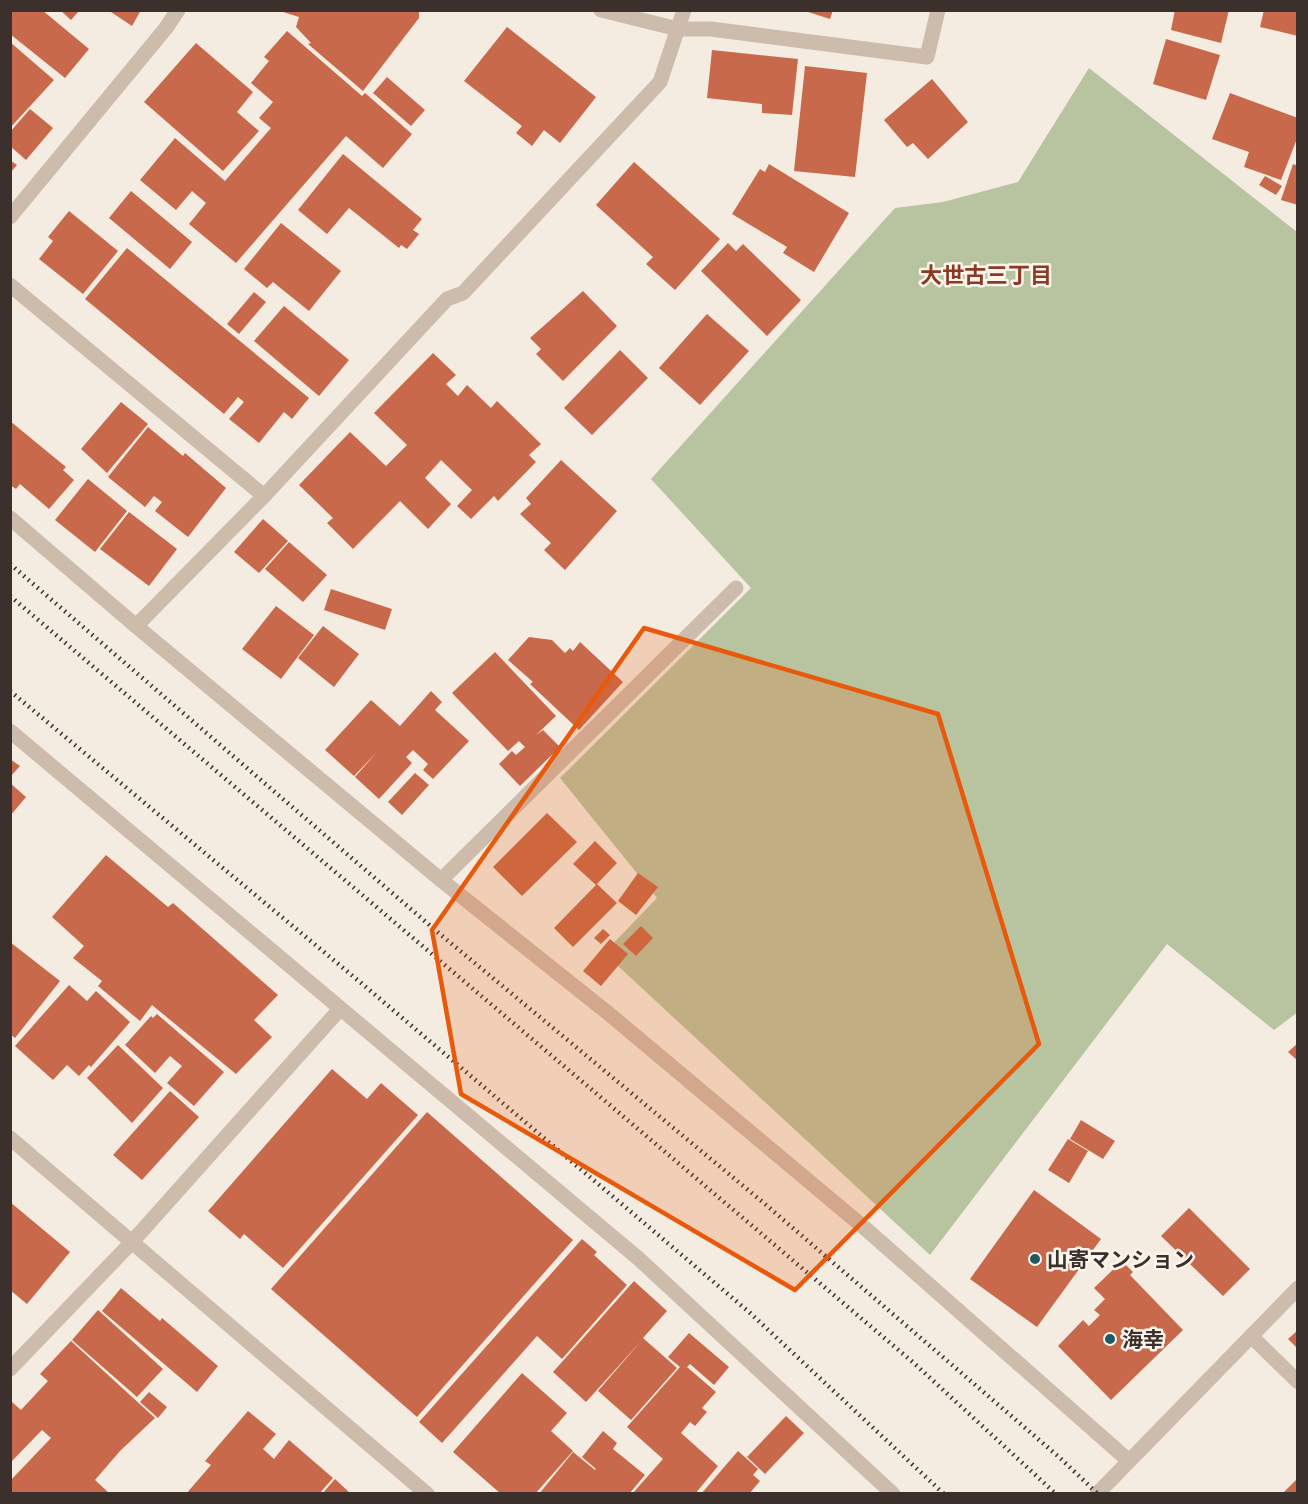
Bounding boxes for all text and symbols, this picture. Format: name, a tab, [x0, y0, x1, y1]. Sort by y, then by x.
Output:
district label: 大世古三丁目	[920, 263, 1052, 288]
place label: 山寄マンション	[1047, 1248, 1194, 1271]
marker: 山寄マンション	[1028, 1252, 1042, 1266]
place label: 海幸	[1122, 1328, 1164, 1351]
marker: 海幸	[1103, 1332, 1117, 1346]

